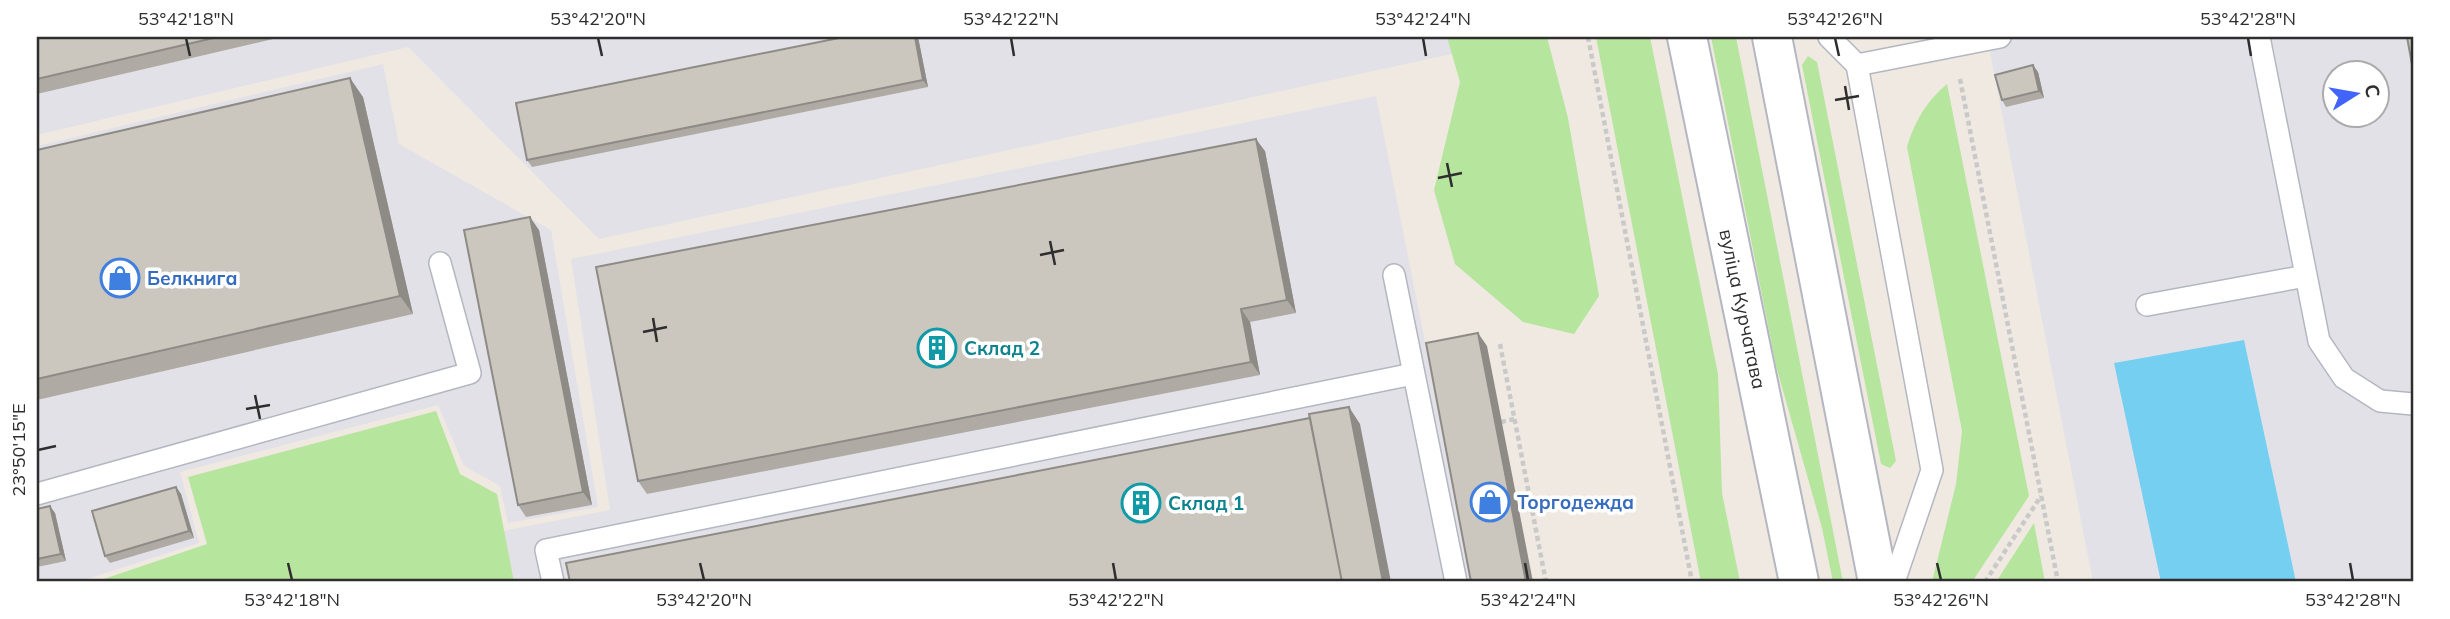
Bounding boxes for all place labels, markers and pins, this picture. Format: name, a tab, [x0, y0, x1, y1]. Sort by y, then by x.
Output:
shop icon: Белкнига	[99, 257, 141, 299]
place label: Белкнига	[147, 266, 238, 290]
building icon: Склад 2	[916, 327, 958, 369]
place label: Склад 2	[964, 336, 1040, 360]
shop icon: Торгодежда	[1469, 481, 1511, 523]
building icon: Склад 1	[1120, 482, 1162, 524]
place label: Торгодежда	[1517, 490, 1634, 514]
place label: Склад 1	[1168, 491, 1244, 515]

